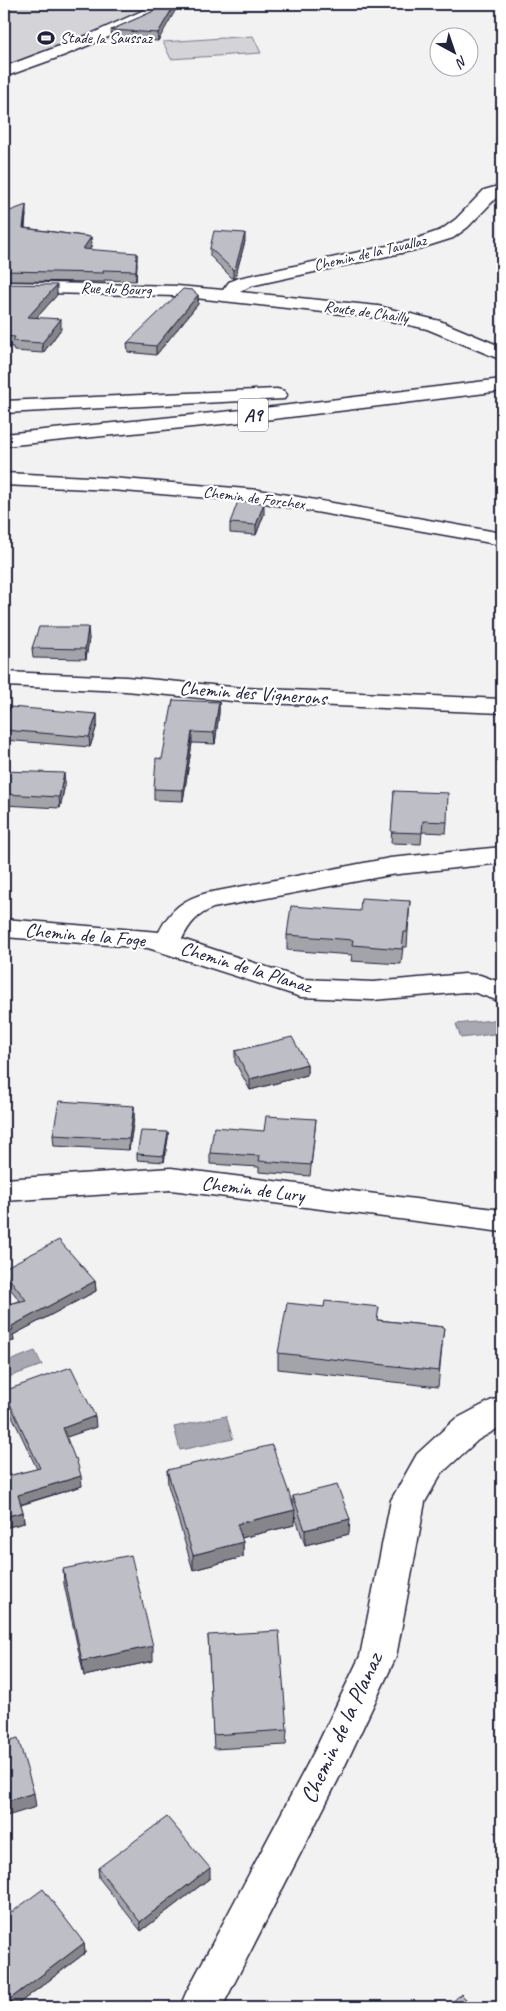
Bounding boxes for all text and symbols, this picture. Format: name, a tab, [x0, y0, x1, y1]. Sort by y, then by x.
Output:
sports icon: Stade la Saussaz	[36, 28, 56, 48]
place label: Stade la Saussaz	[60, 28, 153, 48]
north arrow	[428, 28, 478, 78]
text: N	[451, 52, 471, 72]
street label: Chemin de la Tavallaz	[312, 230, 429, 276]
street label: Rue du Bourg	[80, 278, 153, 300]
street label: Route de Chailly	[323, 296, 411, 328]
road number: A9	[238, 398, 268, 432]
street label: Chemin de Forchex	[202, 482, 307, 514]
street label: Chemin des Vignerons	[179, 675, 330, 711]
street label: Chemin de la Foge	[24, 917, 148, 953]
street label: Chemin de la Planaz	[178, 935, 316, 999]
street label: Chemin de Lury	[200, 1170, 308, 1208]
street label: Chemin de la Planaz	[293, 1646, 390, 1808]

